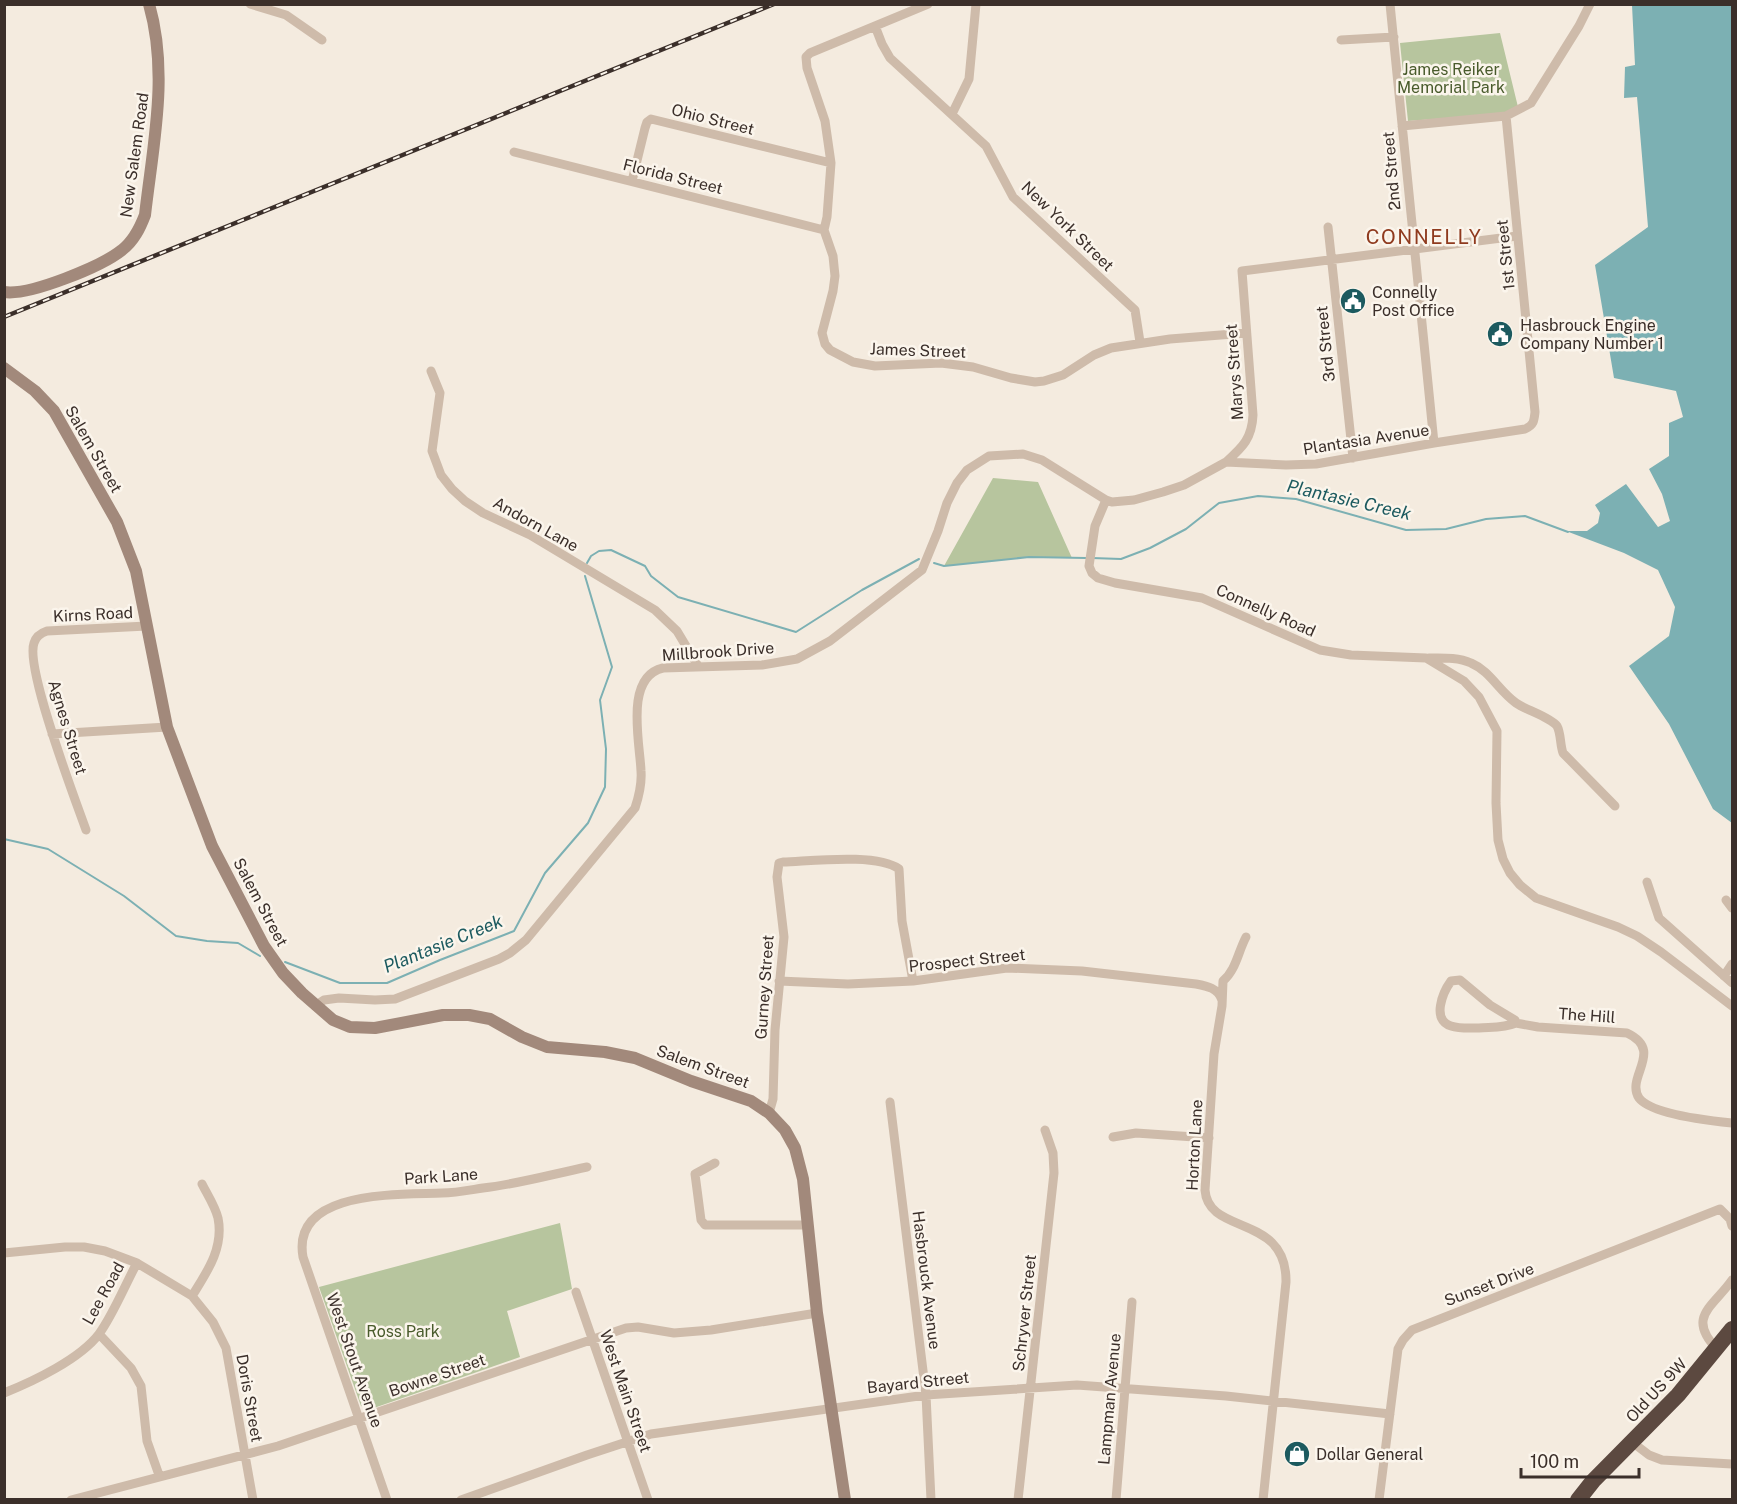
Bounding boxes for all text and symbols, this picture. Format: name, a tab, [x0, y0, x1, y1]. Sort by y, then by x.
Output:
park label: James Reiker Memorial Park	[1397, 60, 1505, 97]
street label: New Salem Road	[116, 91, 153, 219]
street label: Ohio Street	[670, 100, 756, 139]
street label: 2nd Street	[1379, 131, 1404, 211]
street label: Florida Street	[621, 155, 725, 198]
street label: New York Street	[1018, 178, 1118, 275]
street label: 1st Street	[1492, 219, 1519, 291]
district label: CONNELLY	[1366, 225, 1482, 249]
place label: Connelly Post Office	[1372, 283, 1455, 320]
public building icon: Connelly Post Office	[1338, 286, 1368, 316]
street label: 3rd Street	[1312, 305, 1339, 383]
place label: Hasbrouck Engine Company Number 1	[1520, 316, 1664, 353]
public building icon: Hasbrouck Engine Company Number 1	[1485, 319, 1515, 349]
street label: Marys Street	[1222, 323, 1247, 421]
street label: James Street	[869, 339, 967, 362]
street label: Salem Street	[61, 402, 126, 496]
street label: Plantasia Avenue	[1302, 420, 1430, 459]
water label: Plantasie Creek	[1285, 475, 1414, 524]
street label: Andorn Lane	[490, 493, 582, 556]
street label: Connelly Road	[1213, 580, 1319, 641]
street label: Kirns Road	[52, 603, 134, 626]
street label: Millbrook Drive	[661, 638, 775, 665]
street label: Agnes Street	[44, 678, 91, 777]
street label: Salem Street	[229, 855, 292, 950]
water label: Plantasie Creek	[380, 910, 506, 977]
street label: Gurney Street	[751, 934, 778, 1040]
street label: Prospect Street	[908, 945, 1026, 976]
street label: The Hill	[1558, 1004, 1616, 1027]
street label: Salem Street	[654, 1041, 752, 1092]
street label: Horton Lane	[1183, 1099, 1206, 1191]
street label: Park Lane	[403, 1164, 479, 1189]
street label: Hasbrouck Avenue	[909, 1210, 944, 1350]
street label: Schryver Street	[1009, 1254, 1040, 1373]
street label: Lee Road	[78, 1259, 128, 1328]
street label: Sunset Drive	[1442, 1259, 1537, 1310]
street label: West Stout Avenue	[323, 1290, 387, 1430]
park label: Ross Park	[366, 1322, 440, 1341]
street label: West Main Street	[596, 1327, 655, 1455]
street label: Lampman Avenue	[1094, 1332, 1125, 1466]
street label: Bowne Street	[386, 1350, 488, 1401]
street label: Doris Street	[232, 1353, 267, 1444]
street label: Old US 9W	[1622, 1354, 1691, 1426]
street label: Bayard Street	[866, 1368, 970, 1397]
shop icon: Dollar General	[1282, 1439, 1312, 1469]
scale bar	[1521, 1441, 1640, 1479]
place label: Dollar General	[1316, 1445, 1423, 1464]
text: 100 m	[1530, 1451, 1579, 1472]

